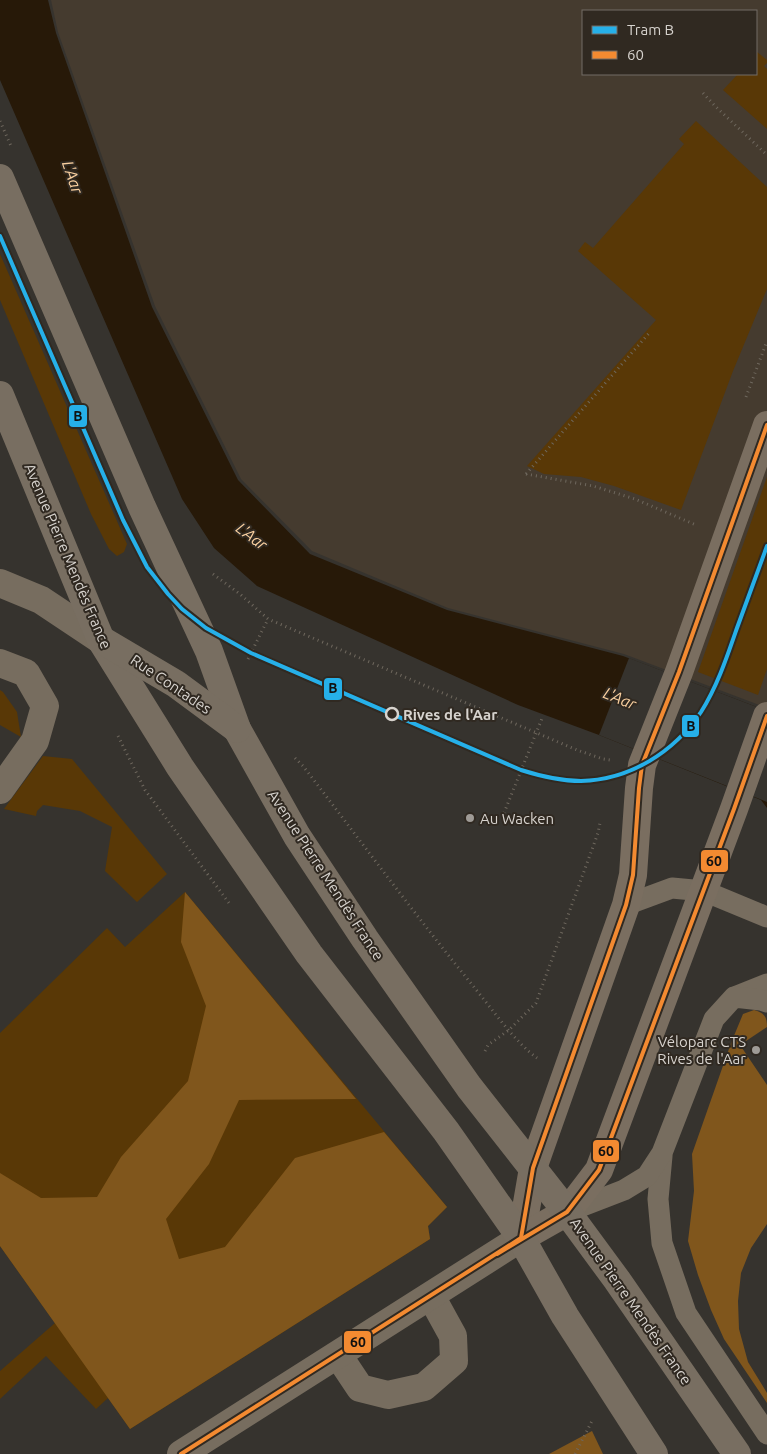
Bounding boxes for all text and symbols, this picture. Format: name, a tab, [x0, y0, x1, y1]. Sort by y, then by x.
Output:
legend	[582, 10, 757, 75]
text: Tram B	[627, 21, 674, 38]
text: 60	[627, 46, 644, 63]
water label: L'Aar	[59, 158, 87, 197]
line badge: B	[68, 404, 88, 428]
text: B	[73, 408, 83, 424]
street label: Avenue Pierre Mendès France	[21, 461, 115, 651]
water label: L'Aar	[233, 519, 272, 554]
street label: Rue Contades	[128, 651, 214, 717]
line badge: B	[323, 677, 343, 701]
text: B	[328, 680, 338, 696]
water label: L'Aar	[601, 683, 640, 713]
place label: Rives de l'Aar	[403, 706, 498, 723]
marker: Rives de l'Aar	[385, 707, 399, 721]
line badge: B	[681, 714, 700, 738]
text: B	[686, 718, 696, 734]
street label: Avenue Pierre Mendès France	[265, 787, 387, 963]
place label: Au Wacken	[480, 810, 554, 827]
marker: Au Wacken	[464, 812, 476, 824]
line badge: 60	[700, 849, 729, 873]
text: 60	[706, 853, 722, 869]
place label: Véloparc CTS Rives de l'Aar	[657, 1033, 746, 1067]
marker: Véloparc CTS Rives de l'Aar	[750, 1044, 762, 1056]
line badge: 60	[592, 1139, 620, 1163]
text: 60	[598, 1143, 614, 1159]
street label: Avenue Pierre Mendès France	[567, 1214, 695, 1388]
line badge: 60	[343, 1330, 372, 1354]
text: 60	[350, 1334, 366, 1350]

